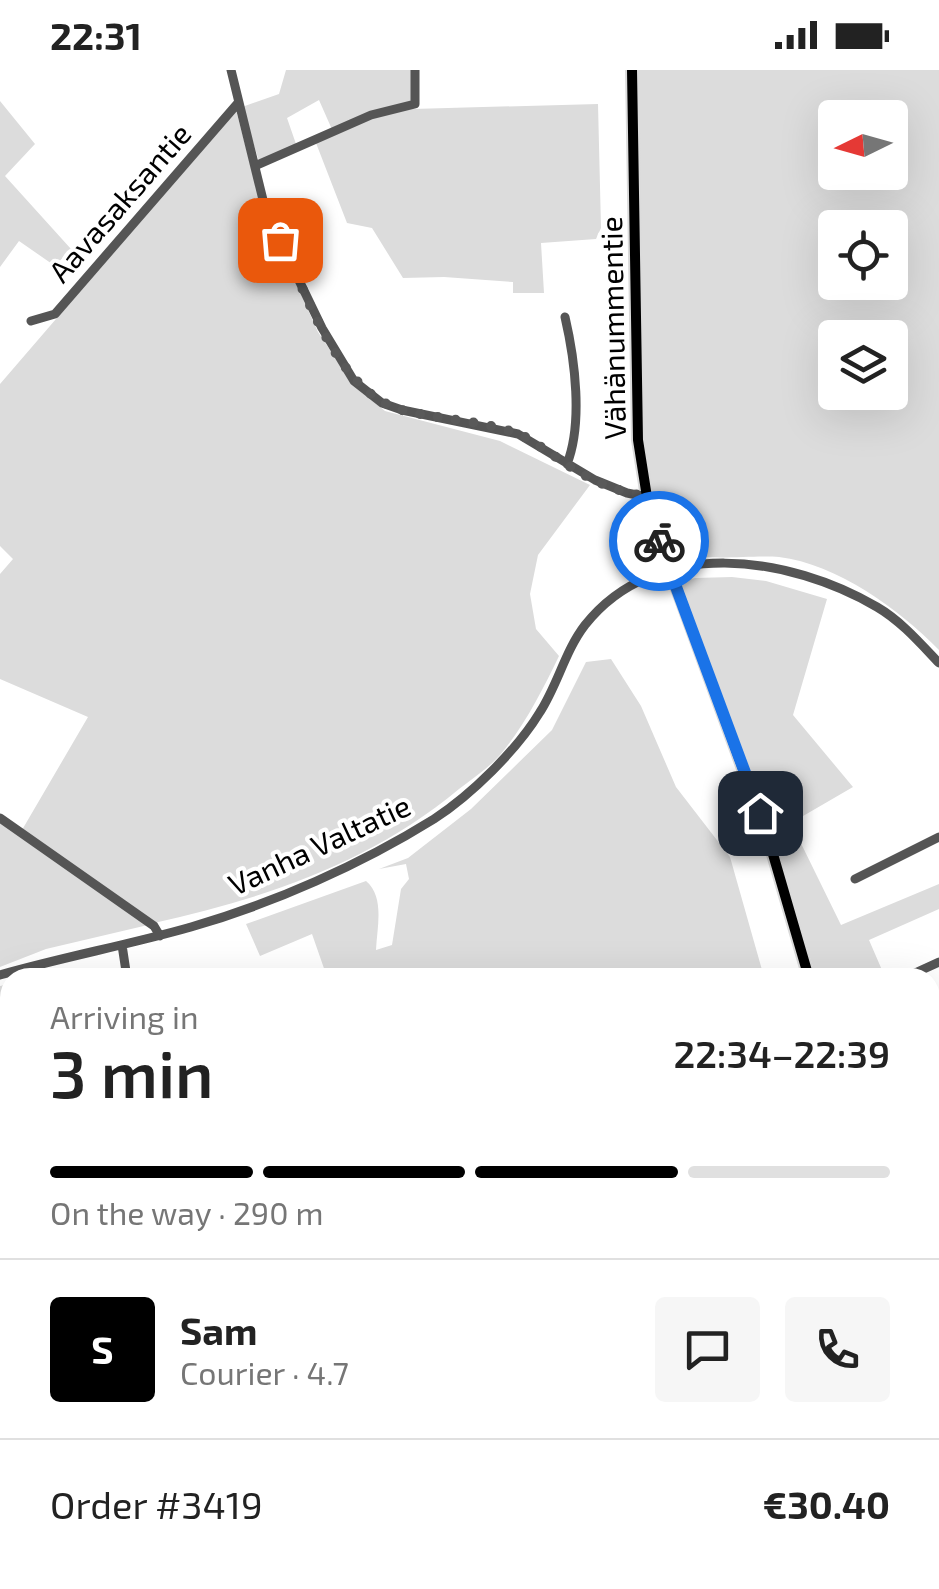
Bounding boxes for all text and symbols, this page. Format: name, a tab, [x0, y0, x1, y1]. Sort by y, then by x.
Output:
text: 22:31	[50, 12, 142, 58]
north arrow	[818, 100, 908, 190]
map controls	[818, 100, 908, 410]
street label: Aavasaksantie	[40, 115, 198, 289]
pin	[238, 198, 323, 283]
button: locate	[818, 210, 908, 300]
icon: bag	[253, 213, 308, 268]
street label: Vähänummentie	[592, 216, 632, 440]
button: layers	[818, 320, 908, 410]
courier	[609, 491, 709, 591]
icon: bike	[632, 514, 687, 569]
pin	[718, 771, 803, 856]
street label: Vanha Valtatie	[222, 786, 416, 902]
icon: home	[733, 786, 788, 841]
text: Arriving in	[50, 997, 199, 1035]
text: 22:34–22:39	[674, 1030, 890, 1076]
text: 3 min	[50, 1033, 214, 1111]
text: On the way · 290 m	[50, 1193, 324, 1231]
button: chat	[655, 1297, 760, 1402]
button: phone	[785, 1297, 890, 1402]
text: Sam	[180, 1307, 257, 1353]
text: S	[91, 1326, 114, 1372]
text: Courier · 4.7	[180, 1353, 349, 1391]
text: Order #3419	[50, 1481, 263, 1527]
text: €30.40	[763, 1481, 890, 1527]

